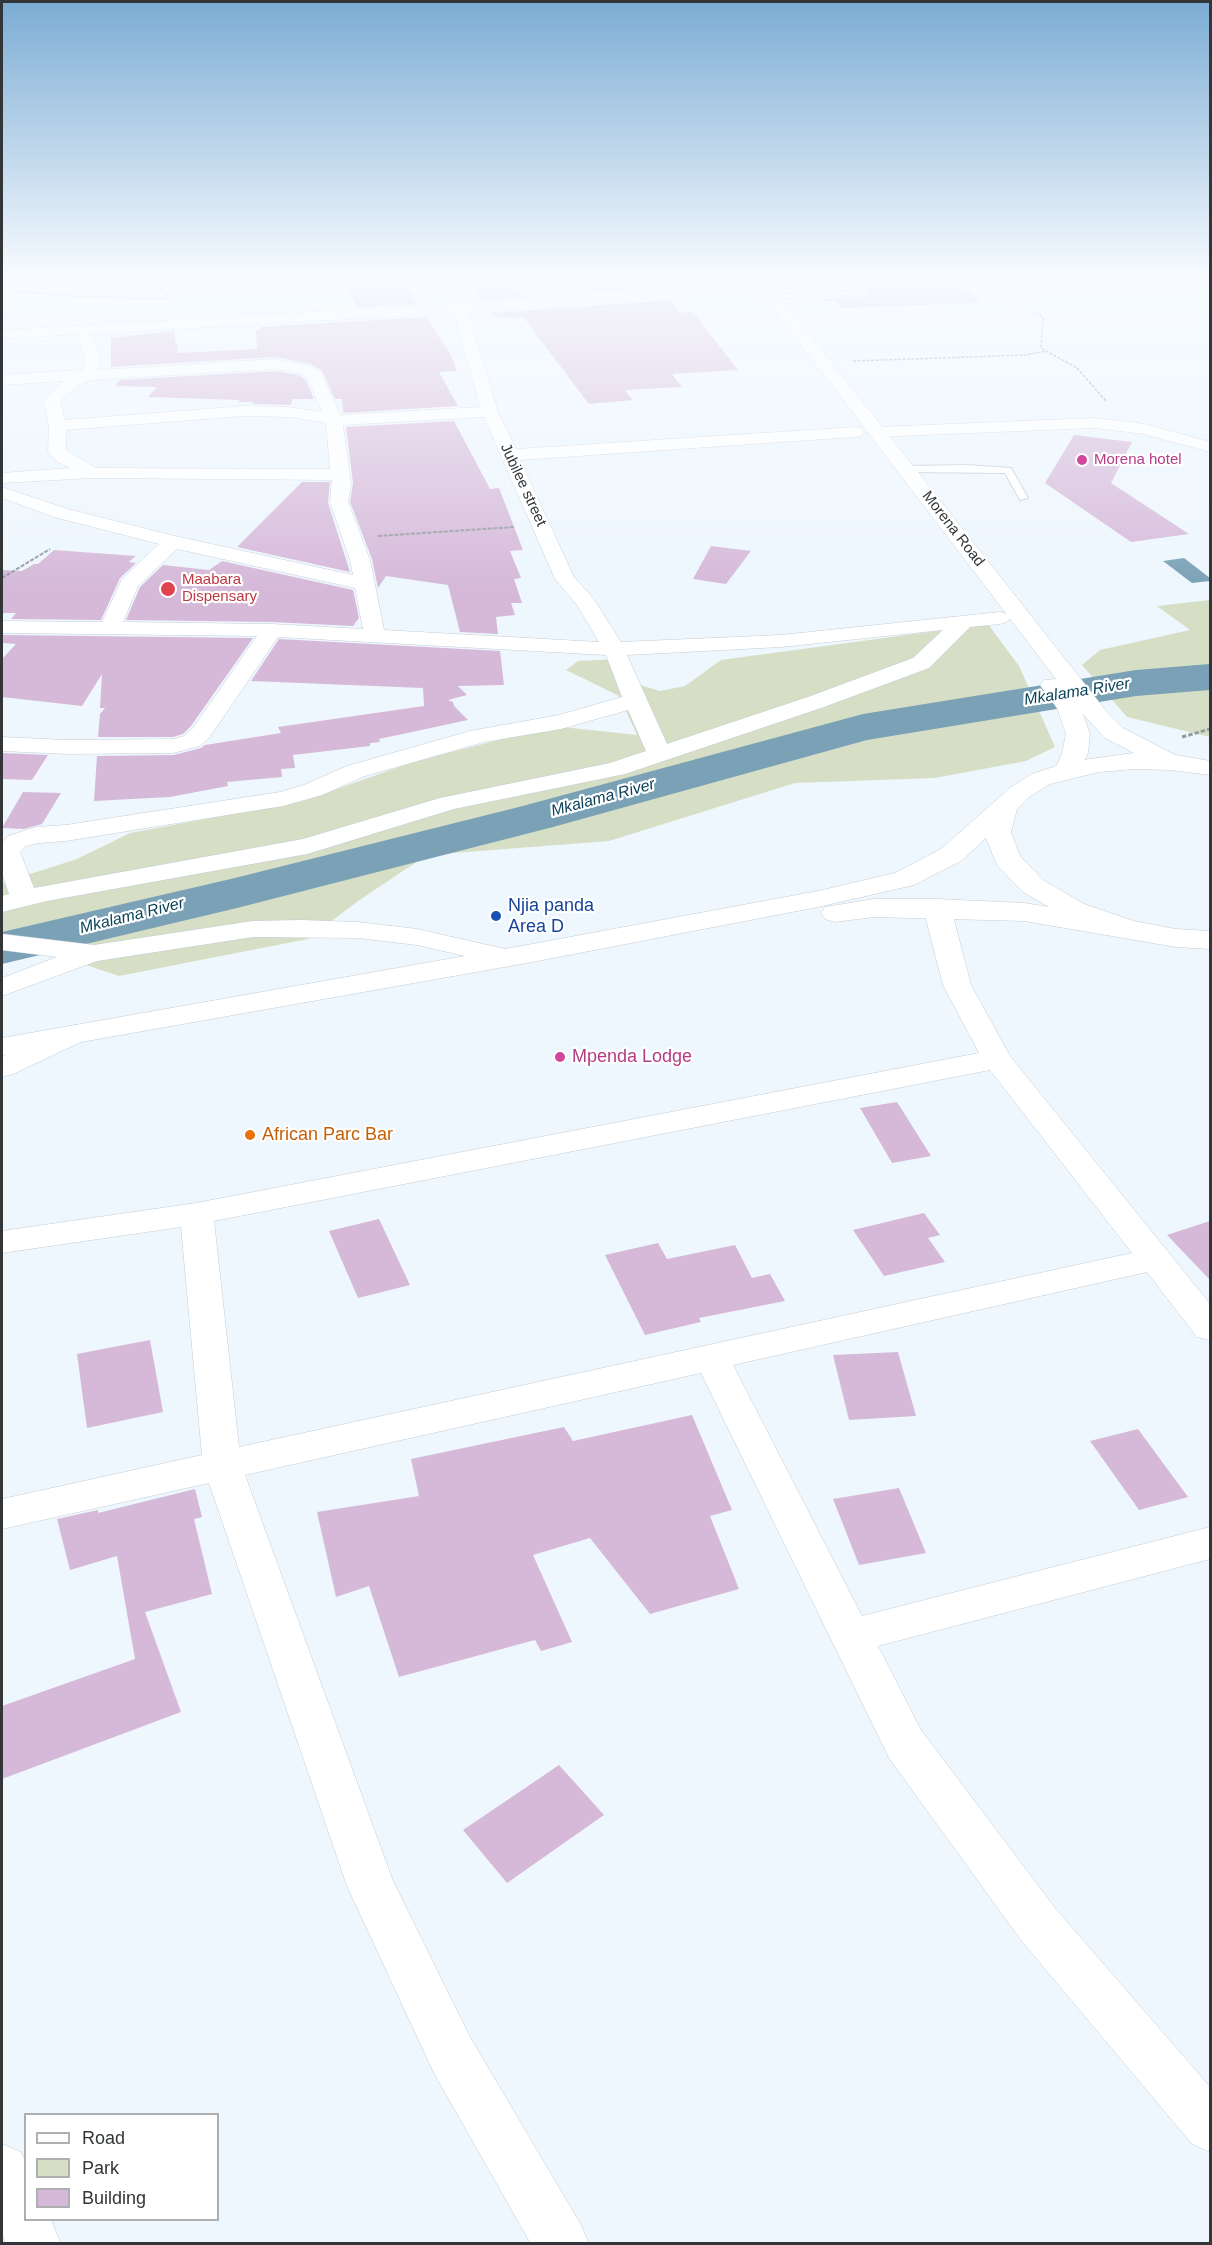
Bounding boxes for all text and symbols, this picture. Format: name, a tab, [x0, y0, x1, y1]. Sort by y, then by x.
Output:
street label: Jubilee street	[496, 441, 550, 529]
place label: Morena hotel	[1094, 451, 1182, 469]
marker: Morena hotel	[1075, 453, 1089, 467]
street label: Morena Road	[918, 488, 988, 570]
place label: Maabara Dispensary	[182, 571, 257, 606]
marker: Maabara Dispensary	[159, 580, 177, 598]
water label: Mkalama River	[1023, 674, 1131, 710]
water label: Mkalama River	[549, 775, 657, 821]
water label: Mkalama River	[78, 894, 186, 938]
place label: Njia panda Area D	[508, 895, 594, 938]
marker: Njia panda Area D	[489, 909, 503, 923]
place label: Mpenda Lodge	[572, 1046, 692, 1068]
marker: Mpenda Lodge	[553, 1050, 567, 1064]
place label: African Parc Bar	[262, 1124, 393, 1146]
marker: African Parc Bar	[243, 1128, 257, 1142]
legend	[24, 2113, 219, 2221]
text: Road	[82, 2128, 125, 2148]
text: Park	[82, 2158, 119, 2178]
text: Building	[82, 2188, 146, 2208]

